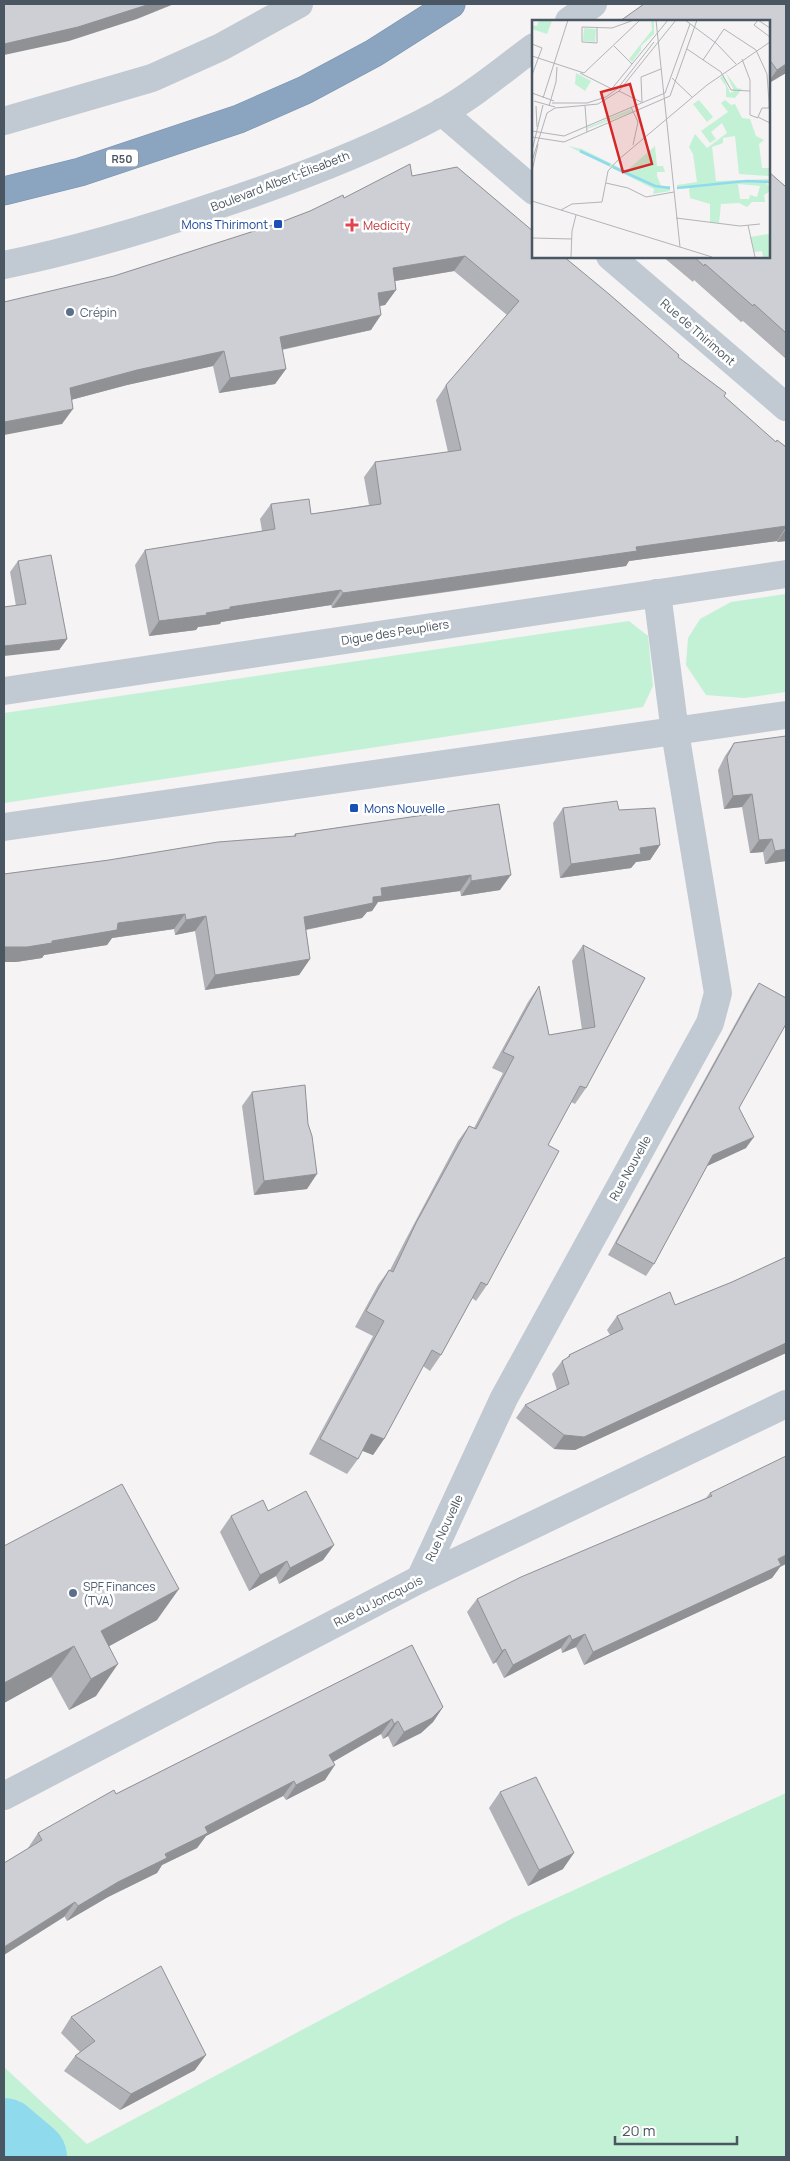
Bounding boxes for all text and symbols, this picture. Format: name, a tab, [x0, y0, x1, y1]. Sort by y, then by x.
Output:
inset map	[532, 20, 770, 258]
street label: Boulevard Albert-Élisabeth	[208, 147, 352, 215]
road number: R50	[106, 150, 138, 167]
place label: Mons Thirimont	[182, 216, 268, 233]
place label: Medicity	[363, 217, 411, 234]
marker: Mons Thirimont	[272, 218, 284, 230]
marker: Medicity	[345, 218, 359, 232]
street label: Rue de Thirimont	[657, 295, 739, 369]
place label: Crépin	[80, 304, 117, 321]
marker: Crépin	[64, 306, 76, 318]
street label: Digue des Peupliers	[340, 615, 450, 649]
place label: Mons Nouvelle	[364, 800, 445, 817]
marker: Mons Nouvelle	[348, 802, 360, 814]
street label: Rue Nouvelle	[605, 1132, 655, 1204]
street label: Rue Nouvelle	[421, 1492, 467, 1564]
street label: Rue du Joncquois	[331, 1571, 425, 1631]
place label: SPF Finances (TVA)	[83, 1578, 156, 1609]
marker: SPF Finances (TVA)	[67, 1587, 79, 1599]
scale bar	[615, 2114, 738, 2146]
text: 20 m	[622, 2120, 655, 2141]

